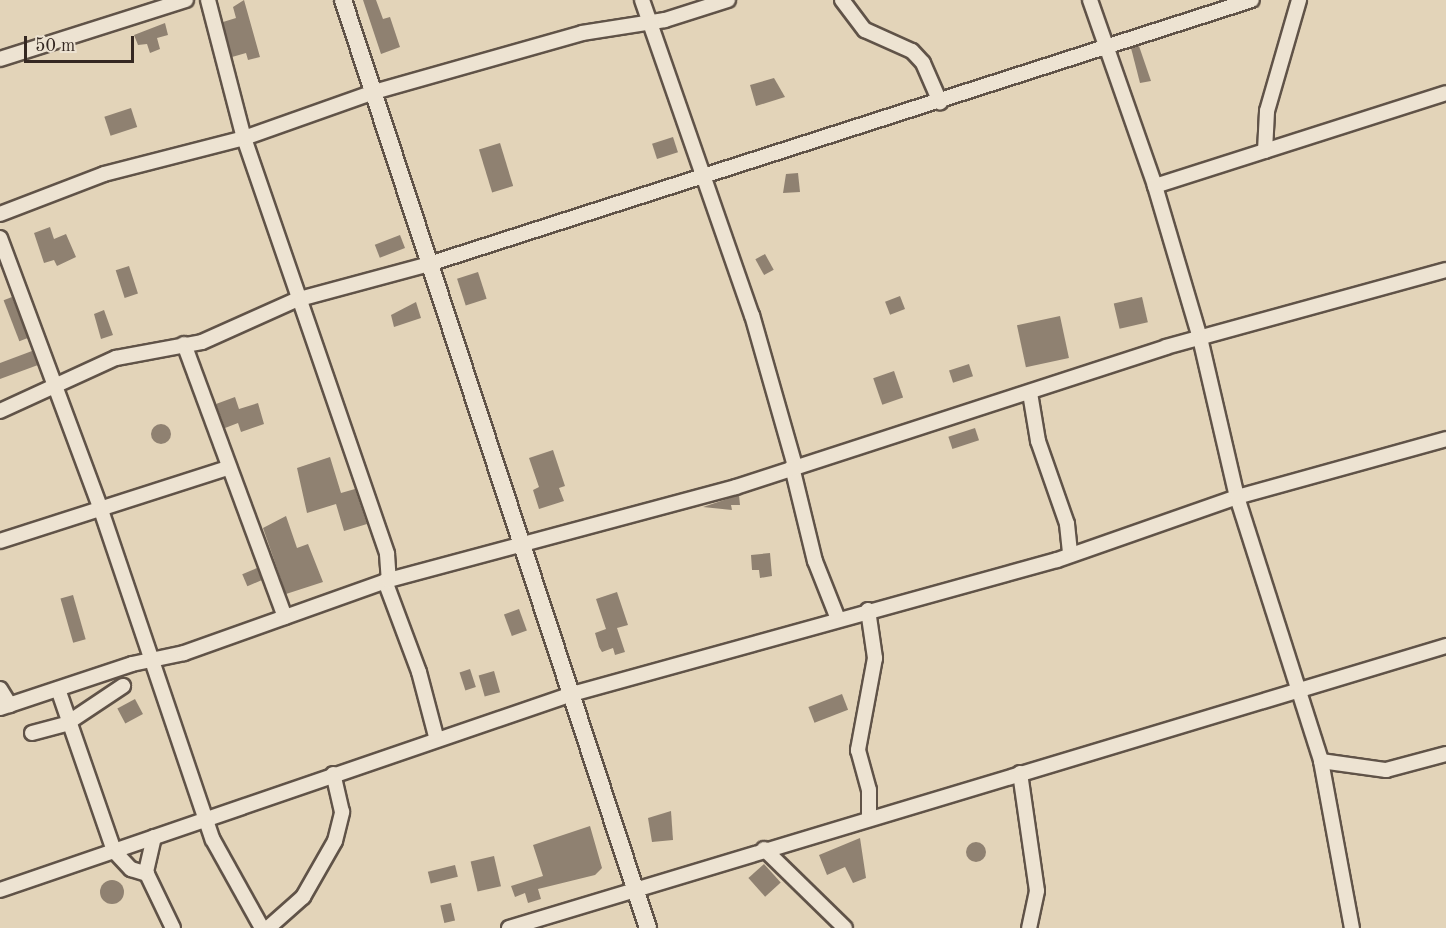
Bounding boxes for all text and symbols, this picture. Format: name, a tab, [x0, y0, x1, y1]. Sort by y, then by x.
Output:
scale bar	[27, 24, 136, 62]
text: 50 m	[35, 37, 75, 55]

